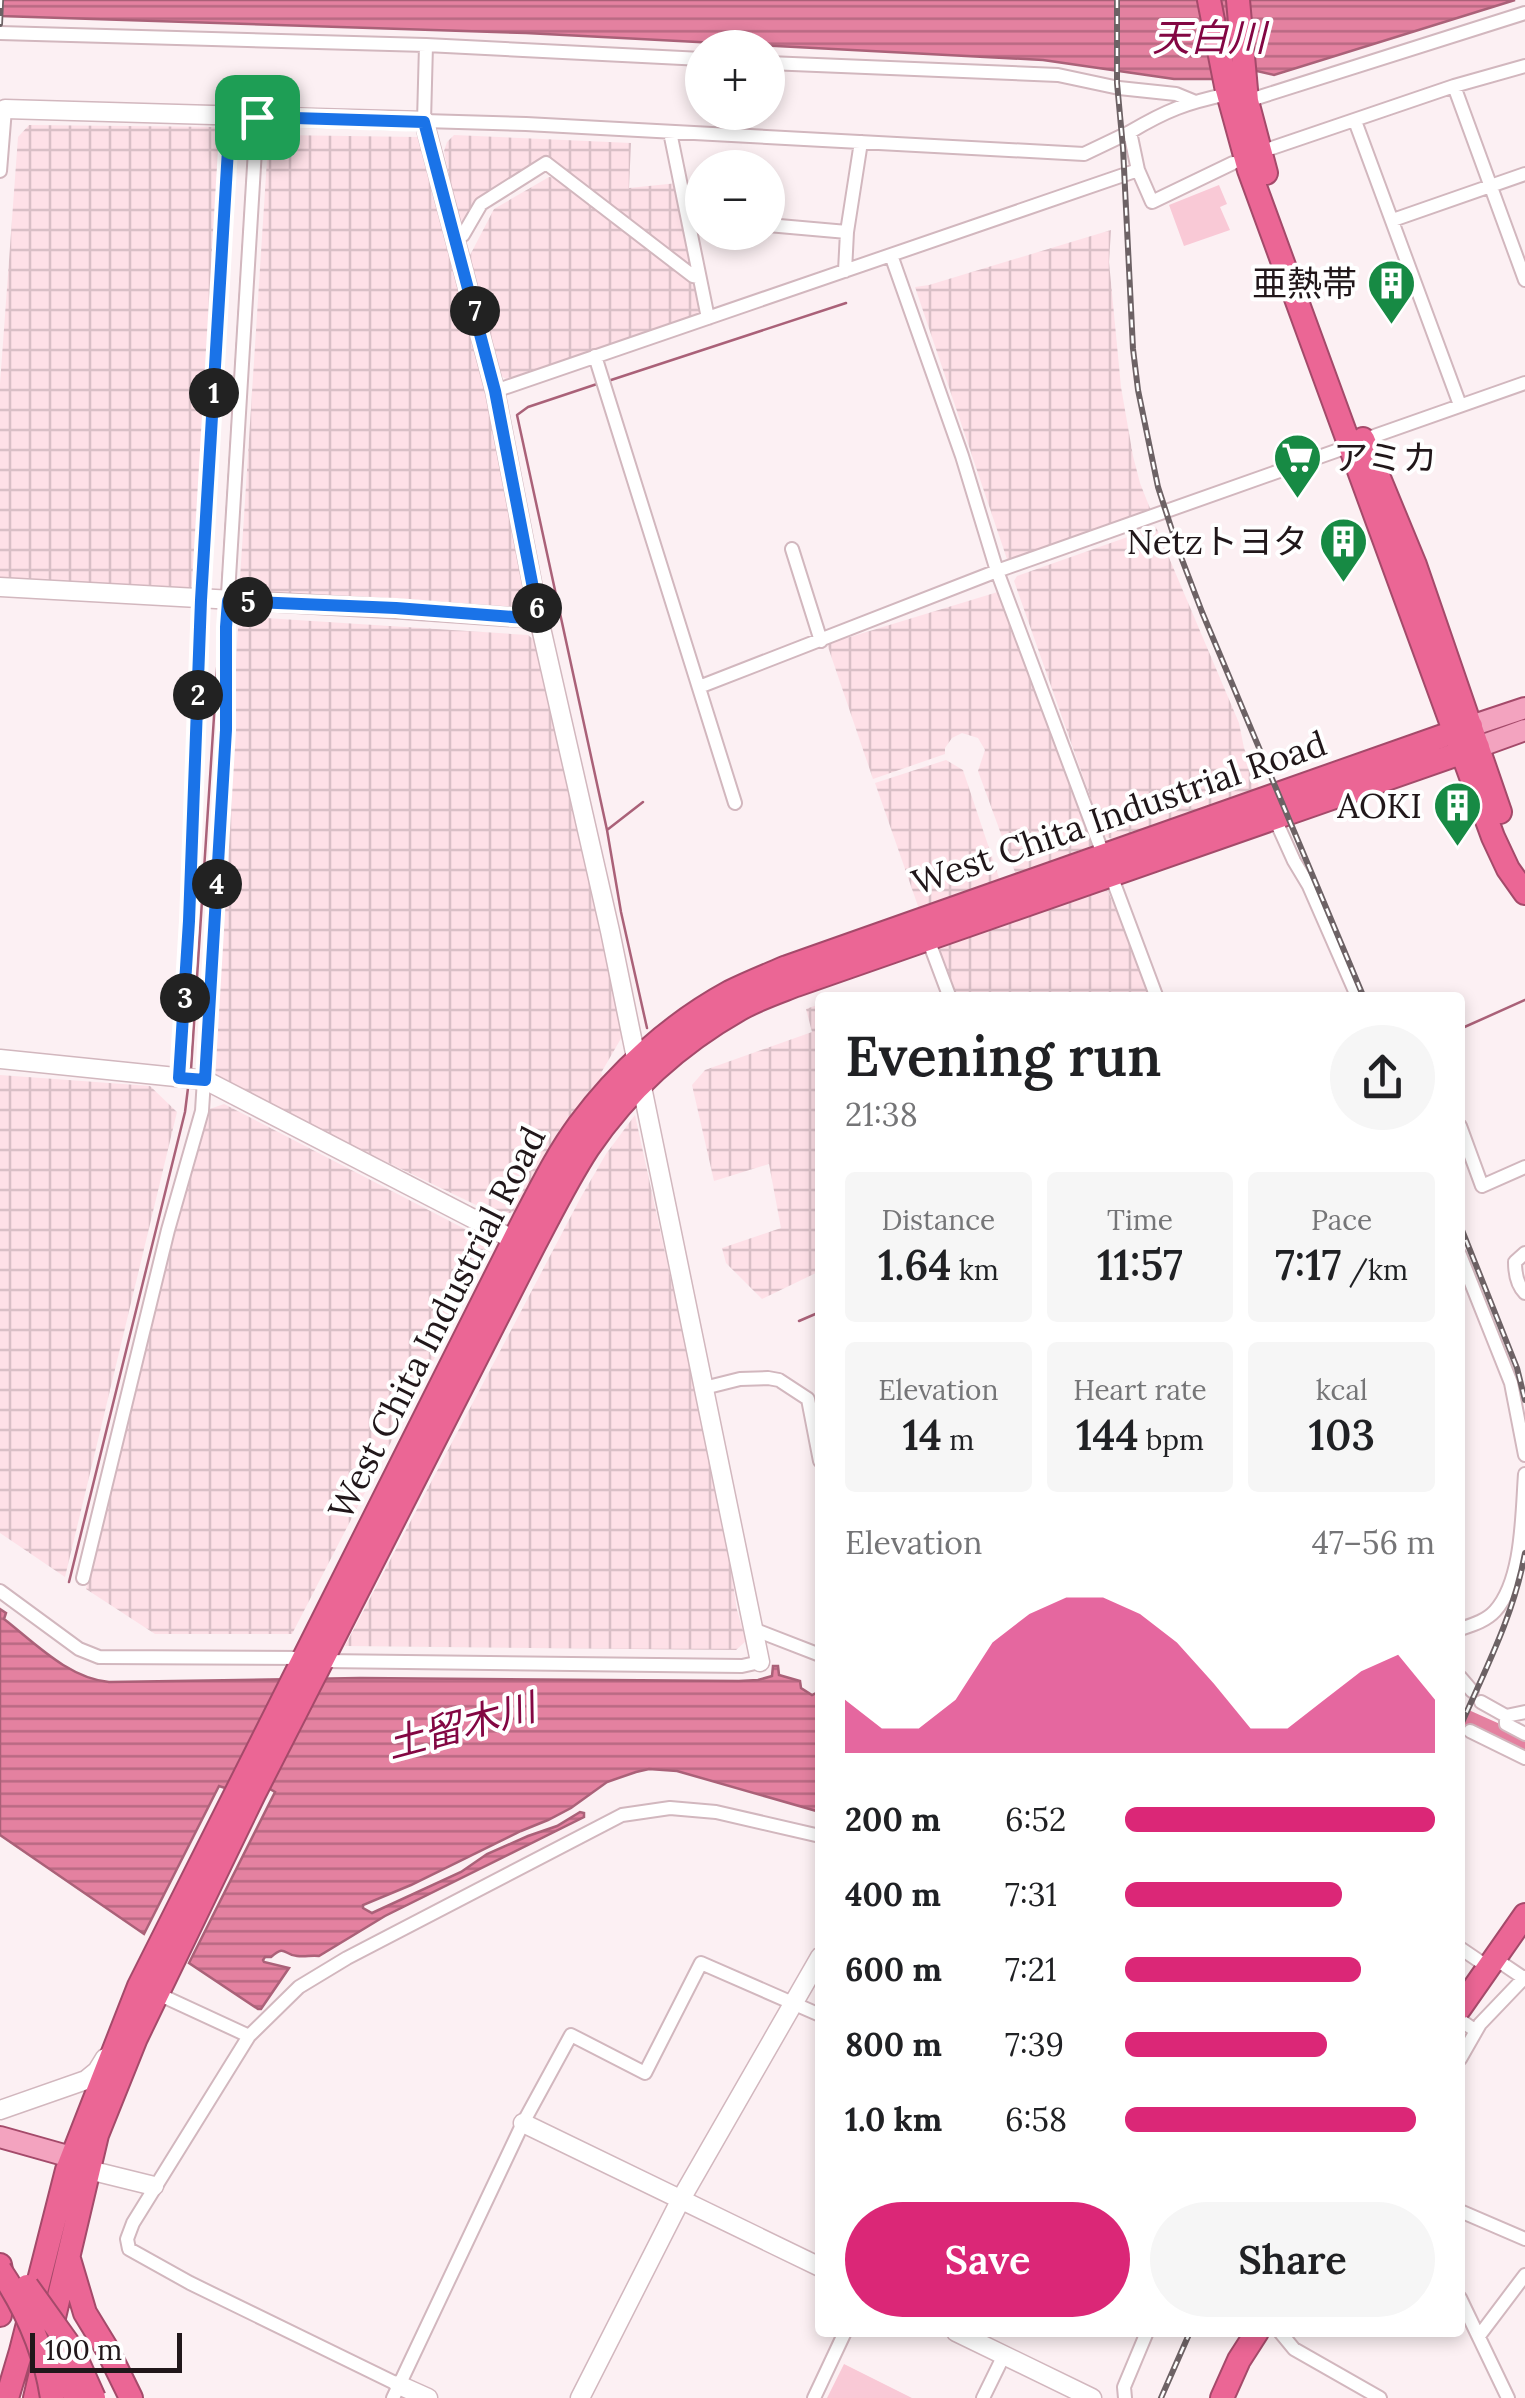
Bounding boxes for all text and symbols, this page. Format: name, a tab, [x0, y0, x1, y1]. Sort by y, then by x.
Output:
water label: 天白川	[1152, 13, 1270, 61]
map controls	[685, 30, 785, 250]
button: +	[685, 30, 785, 130]
pin	[215, 75, 300, 160]
icon: arrive	[230, 90, 285, 145]
button: −	[685, 150, 785, 250]
building icon: 亜熱帯	[1366, 258, 1418, 326]
place label: 亜熱帯	[1252, 261, 1357, 306]
pin: 7	[450, 286, 500, 336]
text: 7	[468, 293, 482, 329]
pin: 1	[189, 368, 239, 418]
text: 1	[208, 375, 220, 411]
supermarket icon: アミカ	[1272, 432, 1324, 500]
place label: アミカ	[1333, 435, 1437, 480]
building icon: Netzトヨタ	[1317, 516, 1369, 584]
place label: Netzトヨタ	[1127, 519, 1308, 564]
pin: 5	[223, 577, 273, 627]
pin: 6	[512, 583, 562, 633]
text: 5	[240, 584, 256, 620]
text: 6	[529, 590, 545, 626]
pin: 2	[173, 670, 223, 720]
text: 2	[191, 677, 205, 713]
street label: West Chita Industrial Road	[906, 720, 1332, 905]
building icon: AOKI	[1431, 780, 1483, 848]
place label: AOKI	[1336, 783, 1422, 828]
pin: 4	[192, 859, 242, 909]
text: 4	[209, 866, 225, 902]
pin: 3	[160, 973, 210, 1023]
text: 3	[177, 980, 193, 1016]
text: Evening run	[845, 1021, 1162, 1091]
button: share	[1330, 1025, 1435, 1130]
text: 21:38	[845, 1094, 918, 1135]
street label: West Chita Industrial Road	[318, 1119, 555, 1527]
text: Distance	[881, 1202, 995, 1238]
text: Time	[1107, 1202, 1173, 1238]
text: Pace	[1311, 1202, 1372, 1238]
text: 1.64	[878, 1238, 951, 1292]
text: 11:57	[1097, 1238, 1183, 1292]
text: 7:17	[1275, 1238, 1341, 1292]
text: km	[951, 1252, 999, 1288]
text: /km	[1341, 1252, 1408, 1288]
text: Elevation	[878, 1372, 998, 1408]
text: Heart rate	[1073, 1372, 1207, 1408]
text: kcal	[1316, 1372, 1368, 1408]
text: 14	[902, 1408, 942, 1462]
text: 144	[1076, 1408, 1139, 1462]
text: 103	[1308, 1408, 1375, 1462]
text: m	[942, 1422, 974, 1458]
text: bpm	[1139, 1422, 1204, 1458]
text: Elevation	[845, 1522, 982, 1563]
text: 47–56 m	[1312, 1522, 1435, 1563]
water label: 土留木川	[381, 1681, 544, 1768]
text: 200 m	[845, 1799, 941, 1840]
text: 6:52	[1005, 1799, 1066, 1840]
text: 400 m	[845, 1874, 941, 1915]
text: 7:31	[1005, 1874, 1057, 1915]
text: 600 m	[845, 1949, 942, 1990]
text: 7:21	[1005, 1949, 1057, 1990]
text: 800 m	[845, 2024, 942, 2065]
text: 7:39	[1005, 2024, 1064, 2065]
text: 1.0 km	[845, 2099, 942, 2140]
text: 6:58	[1005, 2099, 1067, 2140]
button: Save	[845, 2202, 1130, 2317]
button: Share	[1150, 2202, 1435, 2317]
scale bar	[30, 2328, 182, 2372]
text: 100 m	[45, 2332, 122, 2368]

